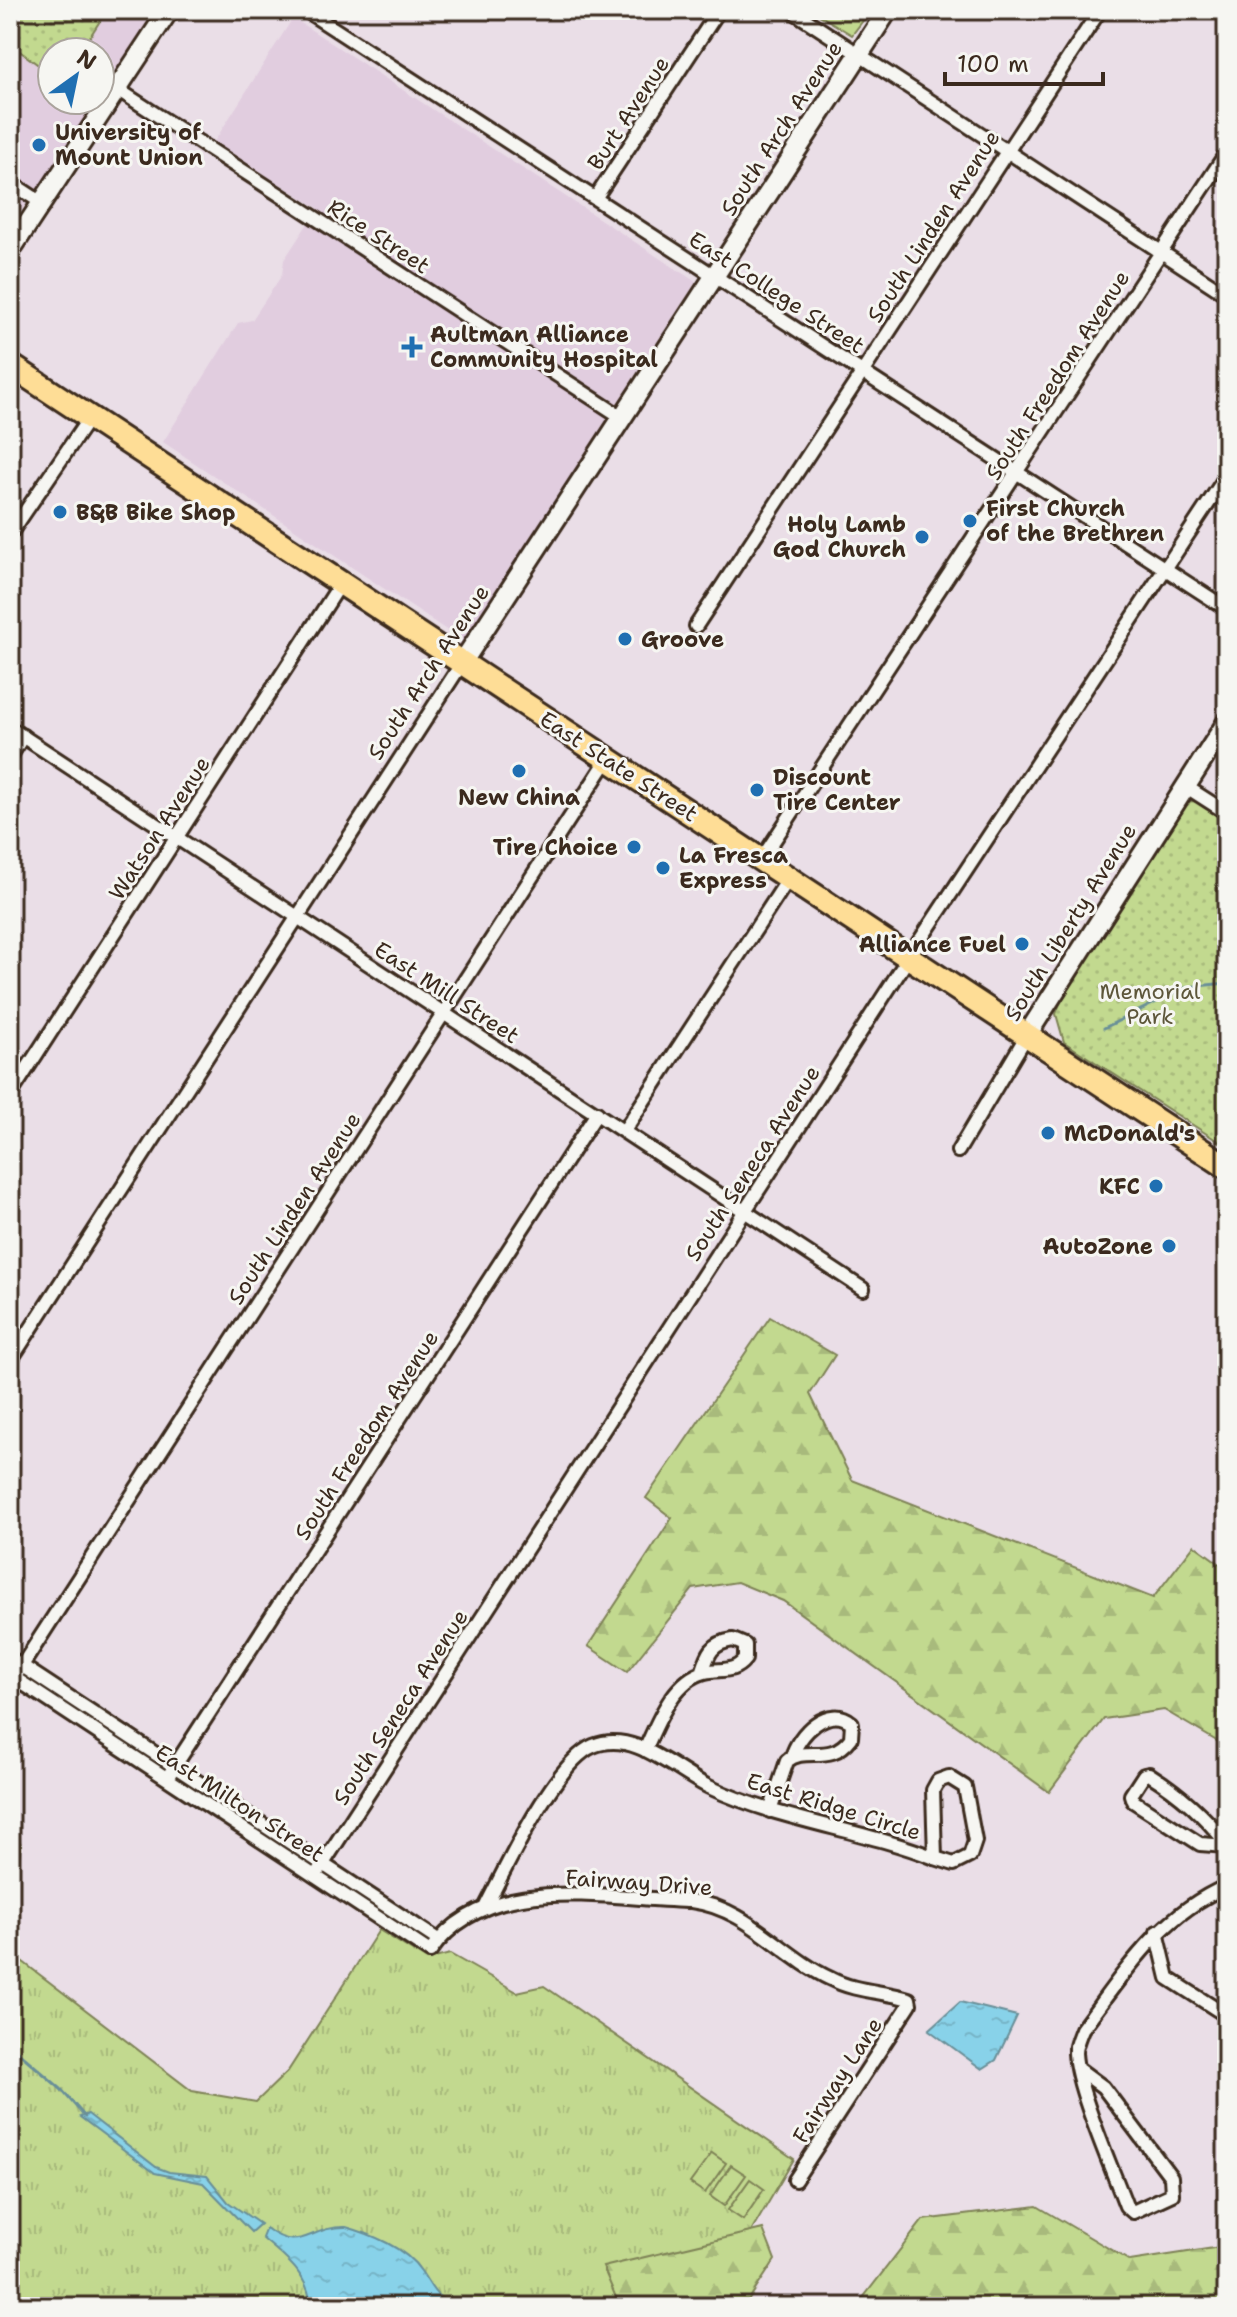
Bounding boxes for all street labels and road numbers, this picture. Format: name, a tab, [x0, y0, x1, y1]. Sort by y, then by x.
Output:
street label: South Arch Avenue	[714, 35, 849, 221]
street label: Burt Avenue	[581, 51, 676, 176]
street label: South Linden Avenue	[860, 125, 1007, 328]
street label: Rice Street	[322, 193, 435, 280]
street label: East College Street	[683, 225, 870, 360]
street label: South Freedom Avenue	[979, 265, 1136, 486]
street label: South Arch Avenue	[361, 579, 496, 765]
street label: East State Street	[534, 705, 703, 828]
street label: Watson Avenue	[102, 751, 217, 906]
street label: South Liberty Avenue	[998, 818, 1143, 1026]
street label: East Mill Street	[369, 935, 525, 1050]
street label: South Seneca Avenue	[678, 1060, 827, 1267]
street label: South Linden Avenue	[221, 1107, 368, 1310]
street label: South Freedom Avenue	[288, 1325, 445, 1546]
street label: South Seneca Avenue	[326, 1604, 475, 1811]
street label: East Milton Street	[150, 1738, 330, 1869]
street label: East Ridge Circle	[743, 1766, 924, 1847]
street label: Fairway Drive	[565, 1863, 713, 1902]
street label: Fairway Lane	[786, 2012, 889, 2149]

